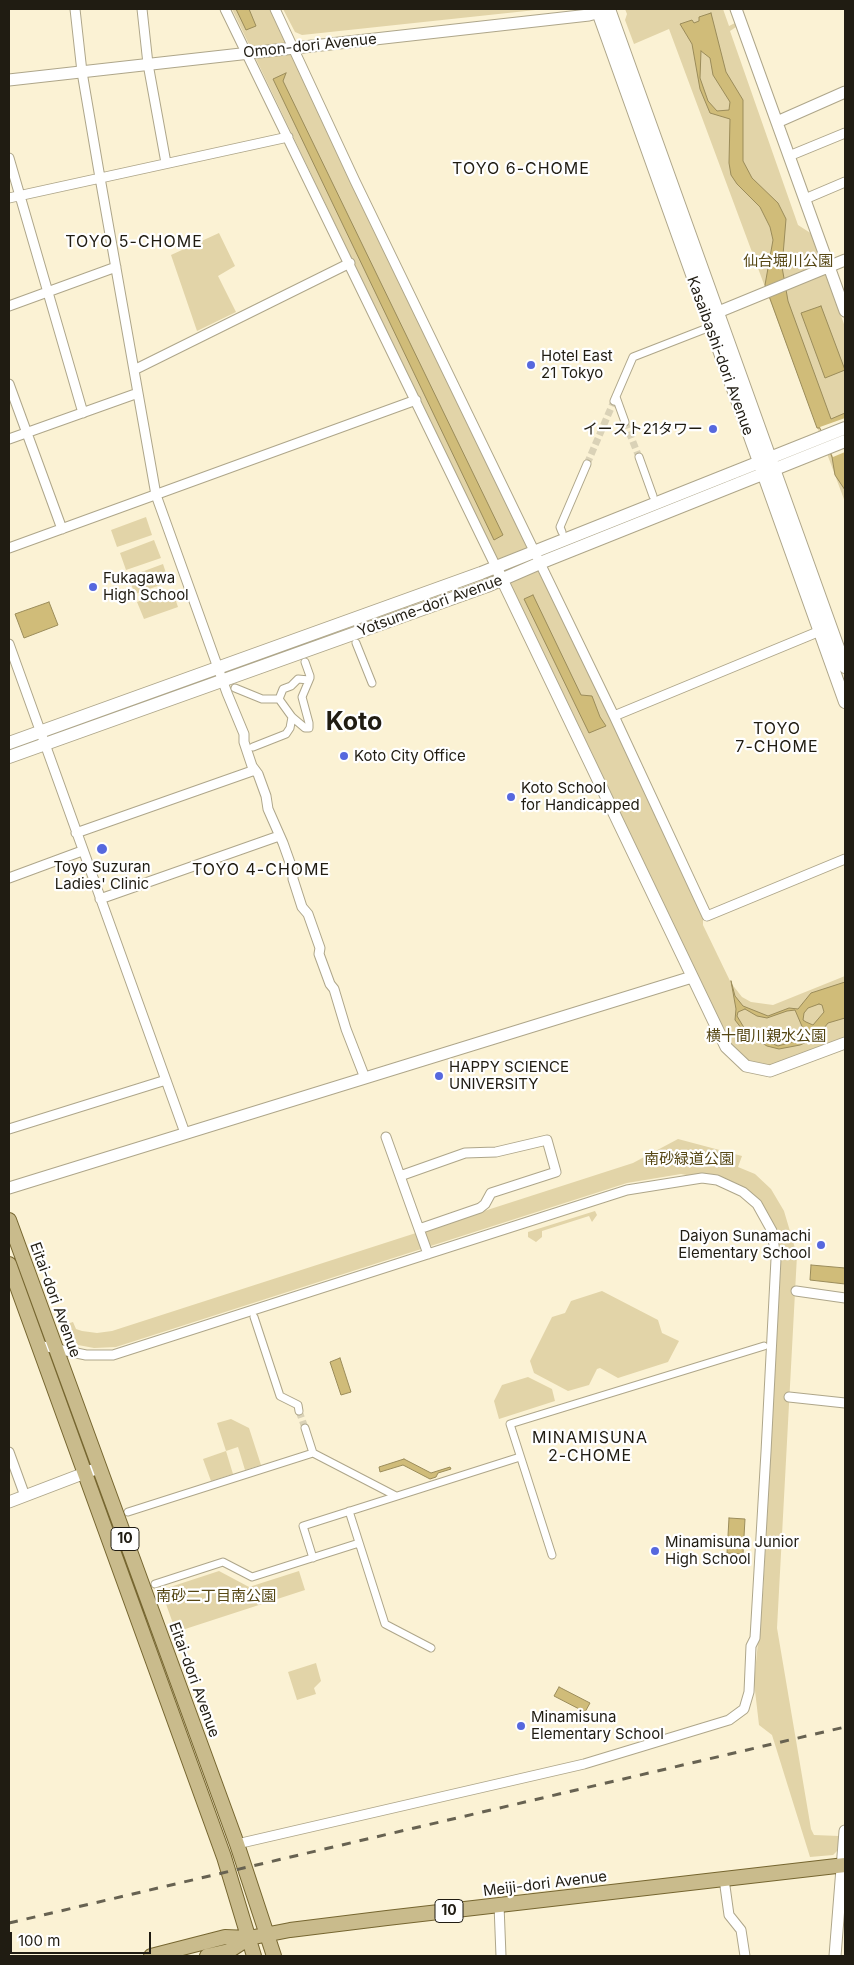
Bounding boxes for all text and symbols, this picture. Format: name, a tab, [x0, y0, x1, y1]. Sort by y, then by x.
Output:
street label: Omon-dori Avenue	[242, 30, 378, 62]
district label: TOYO 6-CHOME	[451, 159, 591, 179]
district label: TOYO 5-CHOME	[64, 232, 204, 252]
park label: 仙台堀川公園	[743, 252, 833, 270]
street label: Kasaibashi-dori Avenue	[683, 274, 757, 438]
place label: Hotel East 21 Tokyo	[541, 347, 613, 382]
marker: Hotel East 21 Tokyo	[525, 359, 537, 371]
place label: イースト21タワー	[583, 420, 703, 438]
marker: イースト21タワー	[707, 423, 719, 435]
place label: Fukagawa High School	[103, 569, 189, 604]
street label: Yotsume-dori Avenue	[355, 571, 505, 641]
marker: Fukagawa High School	[87, 581, 99, 593]
district label: Koto	[326, 707, 382, 737]
district label: TOYO 7-CHOME	[734, 719, 820, 757]
place label: Koto City Office	[354, 747, 466, 765]
marker: Koto City Office	[338, 750, 350, 762]
place label: Koto School for Handicapped	[521, 779, 640, 814]
marker: Koto School for Handicapped	[505, 791, 517, 803]
marker: Toyo Suzuran Ladies' Clinic	[95, 842, 109, 856]
place label: Toyo Suzuran Ladies' Clinic	[53, 858, 151, 893]
district label: TOYO 4-CHOME	[190, 860, 332, 880]
park label: 横十間川親水公園	[706, 1027, 826, 1045]
place label: HAPPY SCIENCE UNIVERSITY	[449, 1058, 569, 1093]
marker: HAPPY SCIENCE UNIVERSITY	[433, 1070, 445, 1082]
park label: 南砂緑道公園	[644, 1150, 734, 1168]
place label: Daiyon Sunamachi Elementary School	[678, 1227, 811, 1262]
marker: Daiyon Sunamachi Elementary School	[815, 1239, 827, 1251]
street label: Eitai-dori Avenue	[26, 1240, 84, 1360]
district label: MINAMISUNA 2-CHOME	[531, 1428, 649, 1466]
road number: 10	[111, 1528, 139, 1550]
place label: Minamisuna Junior High School	[665, 1533, 799, 1568]
marker: Minamisuna Junior High School	[649, 1545, 661, 1557]
park label: 南砂二丁目南公園	[156, 1587, 276, 1605]
street label: Eitai-dori Avenue	[165, 1620, 223, 1740]
place label: Minamisuna Elementary School	[531, 1708, 664, 1743]
marker: Minamisuna Elementary School	[515, 1720, 527, 1732]
street label: Meiji-dori Avenue	[482, 1867, 608, 1901]
road number: 10	[435, 1900, 463, 1922]
scale bar	[12, 1922, 154, 1954]
text: 100 m	[18, 1931, 60, 1950]

